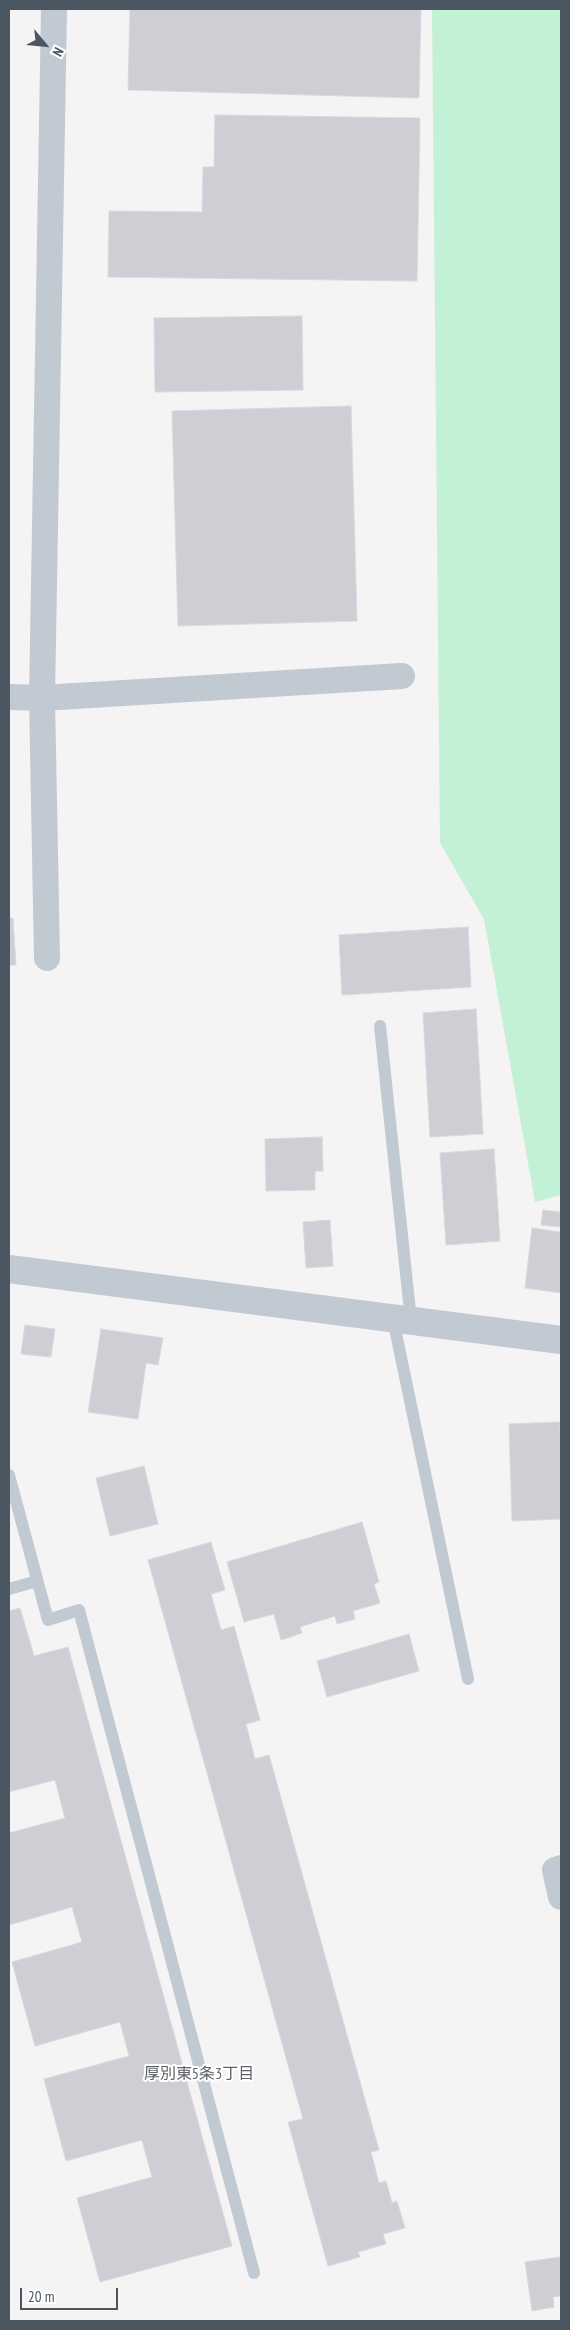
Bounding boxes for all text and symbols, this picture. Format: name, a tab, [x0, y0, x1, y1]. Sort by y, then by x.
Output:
north arrow	[20, 20, 70, 70]
text: N	[49, 44, 68, 60]
district label: 厚別東5条3丁目	[144, 2064, 254, 2084]
scale bar	[22, 2278, 120, 2310]
text: 20 m	[28, 2287, 54, 2306]

